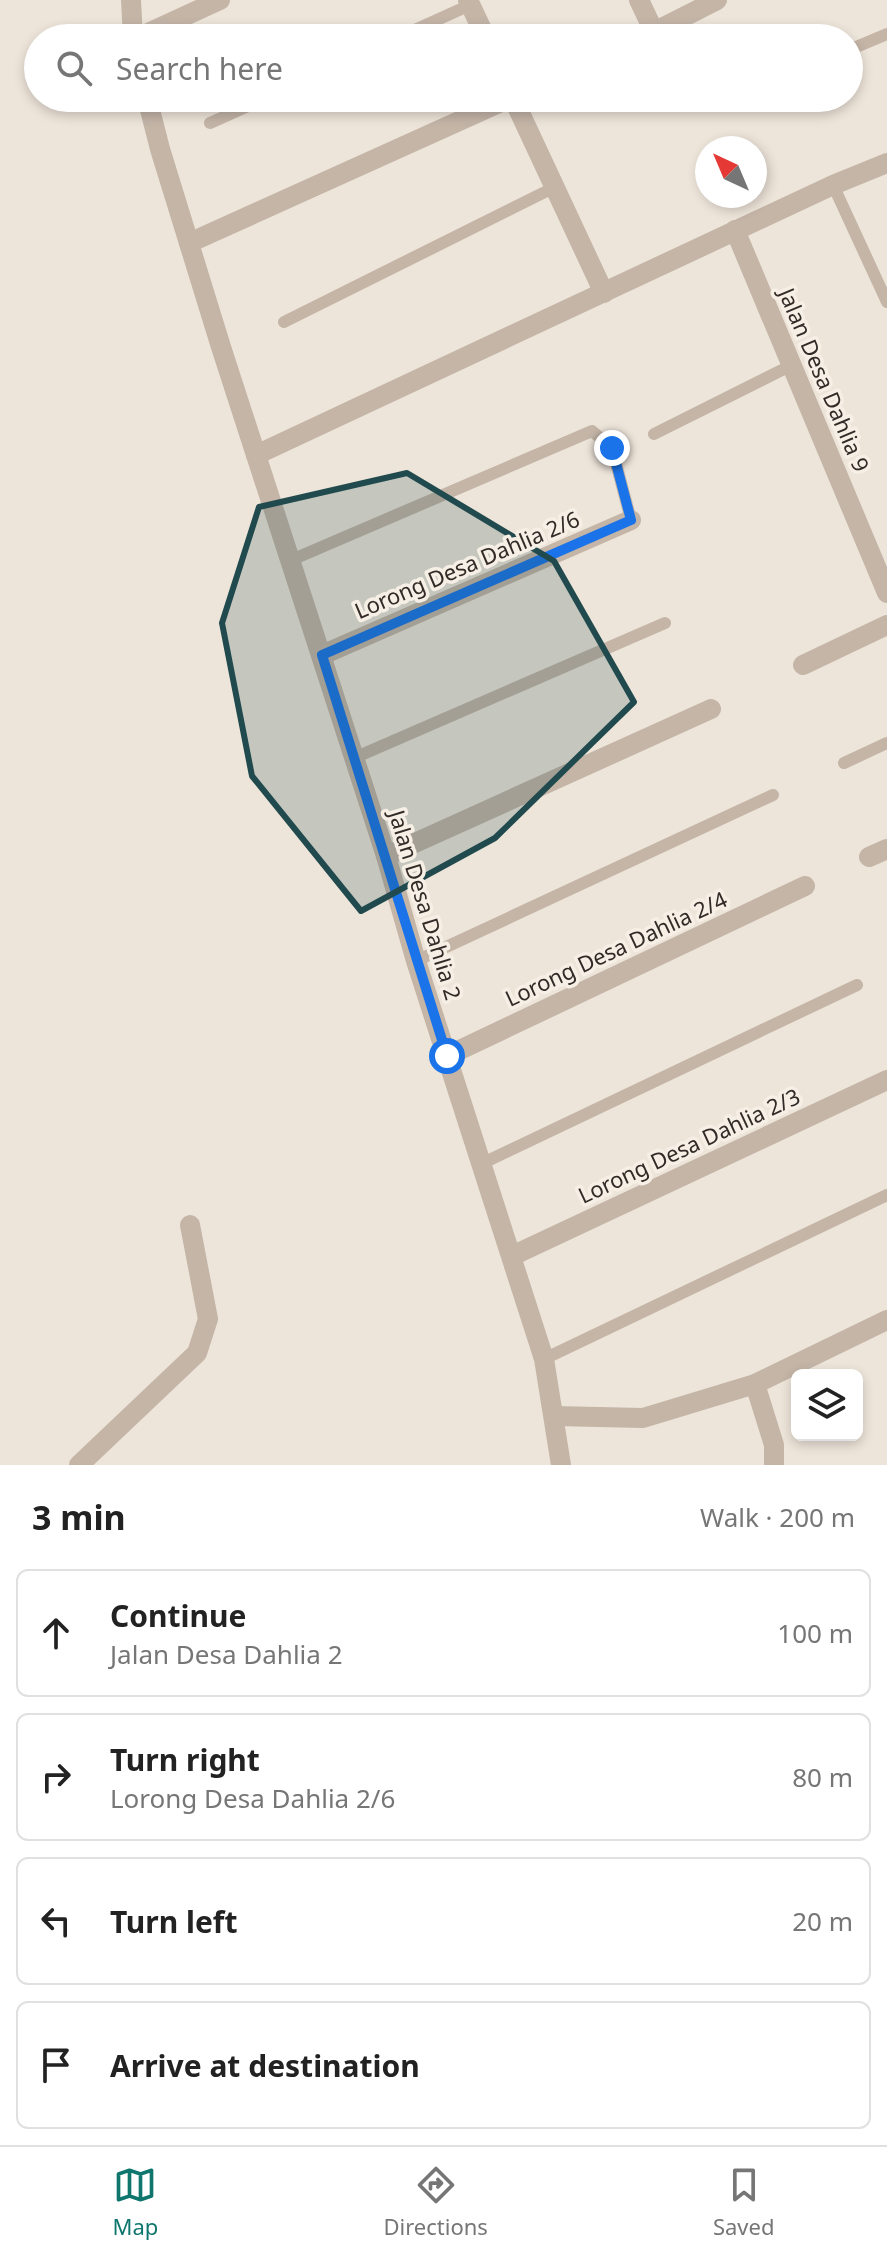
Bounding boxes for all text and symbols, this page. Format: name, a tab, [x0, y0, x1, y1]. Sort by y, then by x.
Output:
search box	[24, 24, 863, 112]
icon: search	[52, 46, 96, 90]
text: Search here	[116, 48, 283, 89]
north arrow	[695, 136, 767, 208]
street label: Jalan Desa Dahlia 9	[772, 281, 877, 476]
route end	[594, 430, 630, 466]
street label: Lorong Desa Dahlia 2/6	[350, 503, 584, 625]
street label: Jalan Desa Dahlia 2	[382, 804, 469, 1003]
street label: Lorong Desa Dahlia 2/4	[500, 883, 732, 1013]
route start	[429, 1038, 465, 1074]
street label: Lorong Desa Dahlia 2/3	[573, 1080, 804, 1210]
map controls	[791, 1369, 863, 1441]
button: layers	[791, 1369, 863, 1441]
text: 3 min	[32, 1494, 126, 1540]
text: Walk · 200 m	[700, 1499, 855, 1535]
text: Continue	[110, 1595, 246, 1636]
icon: ahead	[34, 1611, 78, 1655]
text: 100 m	[777, 1615, 853, 1651]
text: Jalan Desa Dahlia 2	[110, 1636, 343, 1672]
text: Turn right	[110, 1739, 260, 1780]
icon: right	[34, 1755, 78, 1799]
text: 80 m	[792, 1759, 853, 1795]
text: Lorong Desa Dahlia 2/6	[110, 1780, 395, 1816]
icon: left	[34, 1899, 78, 1943]
text: Turn left	[110, 1901, 238, 1942]
text: 20 m	[792, 1903, 853, 1939]
icon: arrive	[34, 2043, 78, 2087]
text: Arrive at destination	[110, 2045, 420, 2086]
tab: Map	[113, 2163, 158, 2241]
tab: Directions	[383, 2163, 488, 2241]
tab: Saved	[713, 2163, 774, 2241]

